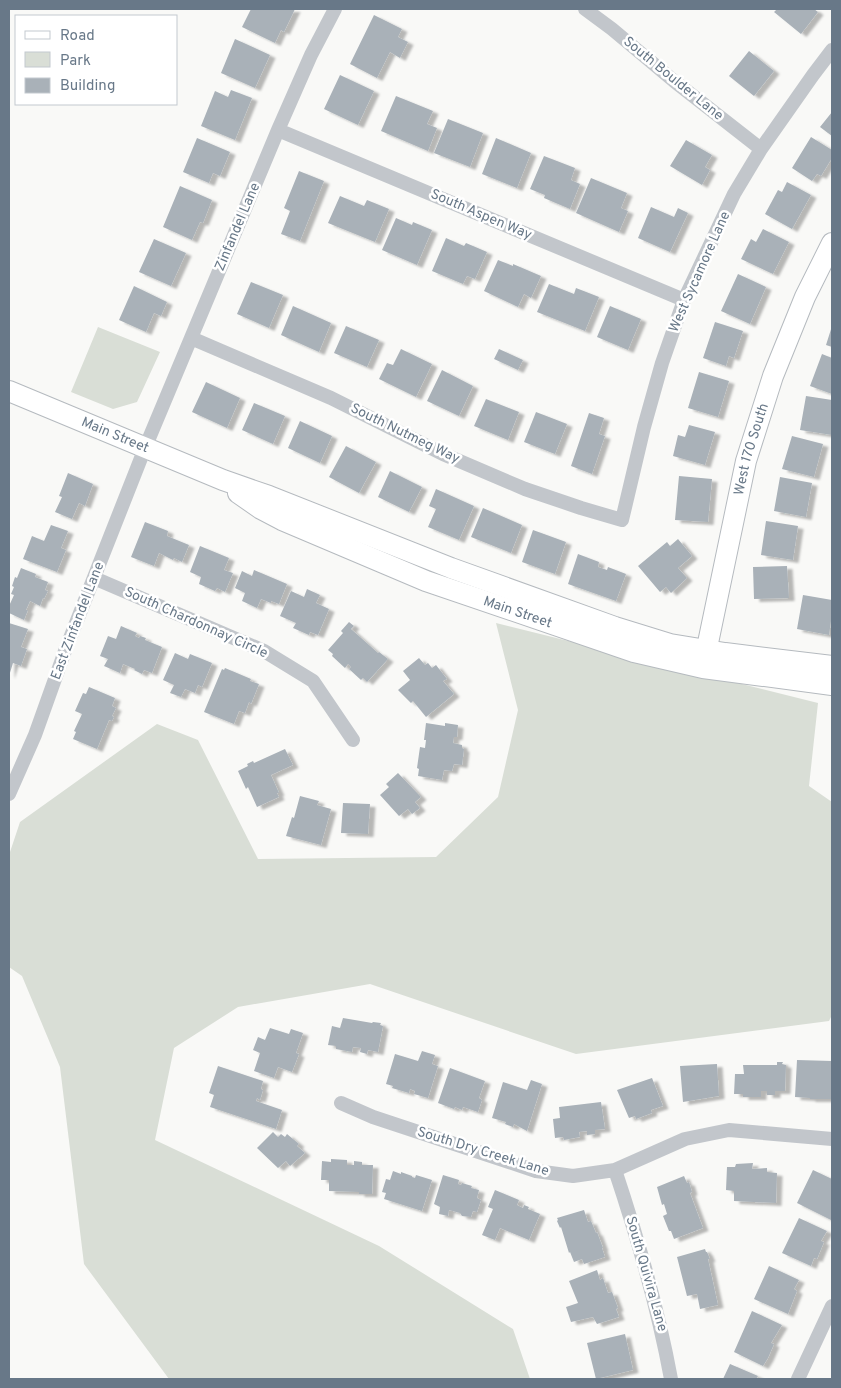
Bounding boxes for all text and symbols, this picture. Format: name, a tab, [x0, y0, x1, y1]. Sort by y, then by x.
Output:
legend	[15, 15, 178, 105]
text: Road	[60, 27, 95, 46]
street label: South Boulder Lane	[619, 33, 727, 125]
text: Park	[60, 52, 91, 71]
text: Building	[60, 77, 115, 96]
street label: Zinfandel Lane	[212, 180, 264, 274]
street label: South Aspen Way	[428, 186, 534, 244]
street label: West Sycamore Lane	[666, 209, 734, 335]
street label: South Nutmeg Way	[348, 400, 462, 468]
street label: West 170 South	[731, 401, 772, 497]
street label: Main Street	[79, 414, 151, 457]
street label: East Zinfandel Lane	[48, 560, 108, 682]
street label: South Chardonnay Circle	[122, 584, 270, 662]
street label: Main Street	[481, 593, 554, 632]
street label: South Dry Creek Lane	[415, 1124, 551, 1180]
street label: South Quivira Lane	[621, 1214, 671, 1334]

